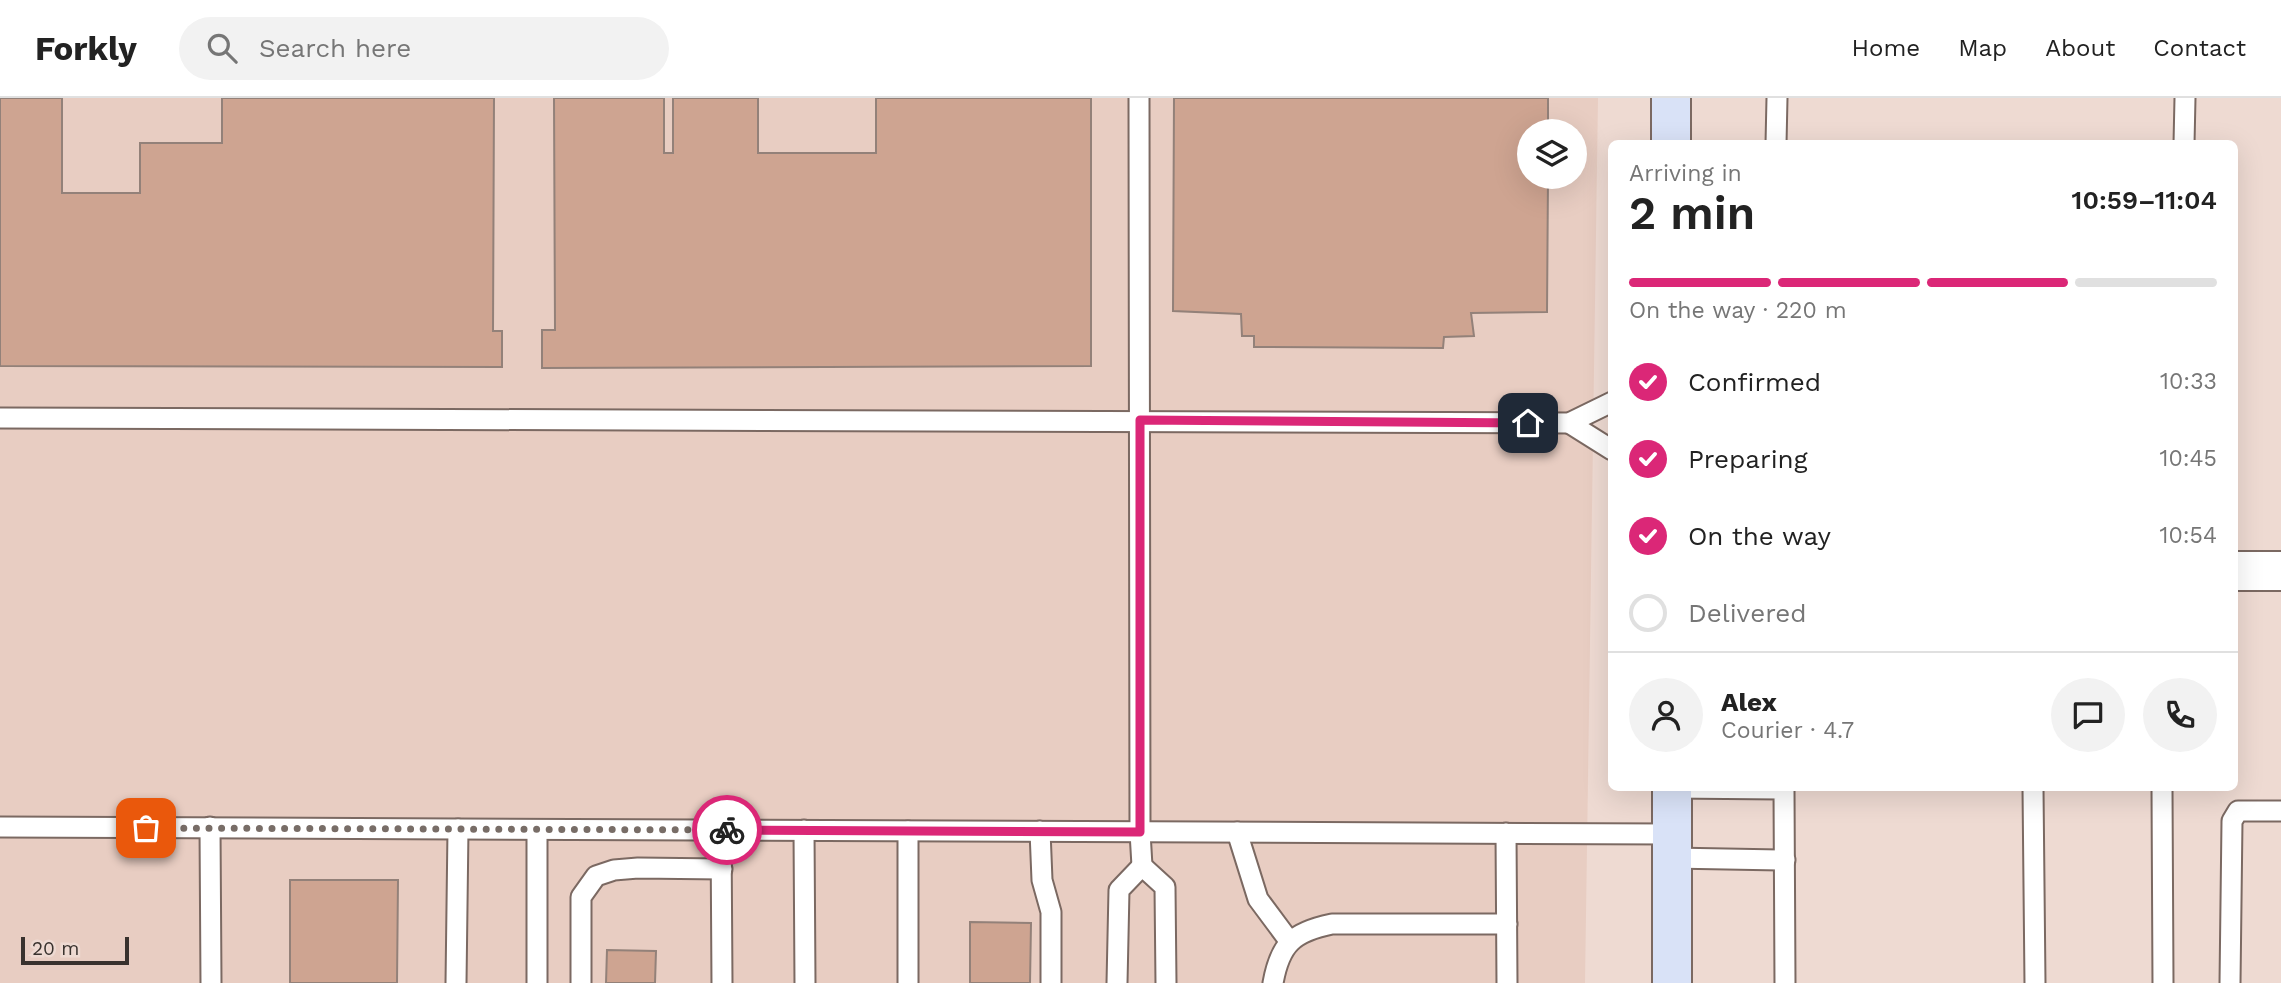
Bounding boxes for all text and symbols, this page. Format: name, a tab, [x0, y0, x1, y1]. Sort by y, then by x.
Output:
search box	[179, 17, 669, 80]
text: Forkly	[35, 29, 137, 68]
icon: search	[203, 29, 241, 67]
text: Search here	[259, 33, 411, 63]
text: Home	[1852, 34, 1920, 62]
text: Map	[1958, 34, 2007, 62]
text: About	[2045, 34, 2115, 62]
text: Contact	[2153, 34, 2246, 62]
map controls	[1517, 119, 1587, 189]
button: layers	[1517, 119, 1587, 189]
text: Arriving in	[1629, 160, 1742, 187]
text: 10:59–11:04	[2072, 185, 2217, 215]
text: 2 min	[1629, 186, 1755, 240]
text: On the way · 220 m	[1629, 297, 1847, 324]
icon: check	[1629, 363, 1667, 401]
text: Confirmed	[1688, 367, 1821, 397]
text: 10:33	[2160, 368, 2217, 395]
pin	[1498, 393, 1558, 453]
icon: home	[1509, 404, 1547, 442]
icon: check	[1629, 440, 1667, 478]
text: Preparing	[1688, 444, 1808, 474]
text: 10:45	[2159, 445, 2217, 472]
icon: check	[1629, 517, 1667, 555]
text: On the way	[1688, 521, 1831, 551]
text: 10:54	[2159, 522, 2217, 549]
text: Delivered	[1688, 598, 1807, 628]
button: person	[1629, 678, 1703, 752]
button: chat	[2051, 678, 2125, 752]
button: phone	[2143, 678, 2217, 752]
text: Alex	[1721, 687, 1777, 717]
text: Courier · 4.7	[1721, 717, 1854, 744]
courier	[692, 795, 762, 865]
pin	[116, 798, 176, 858]
icon: bag	[127, 809, 165, 847]
icon: bike	[708, 811, 746, 849]
scale bar	[21, 934, 130, 966]
text: 20 m	[32, 937, 79, 960]

